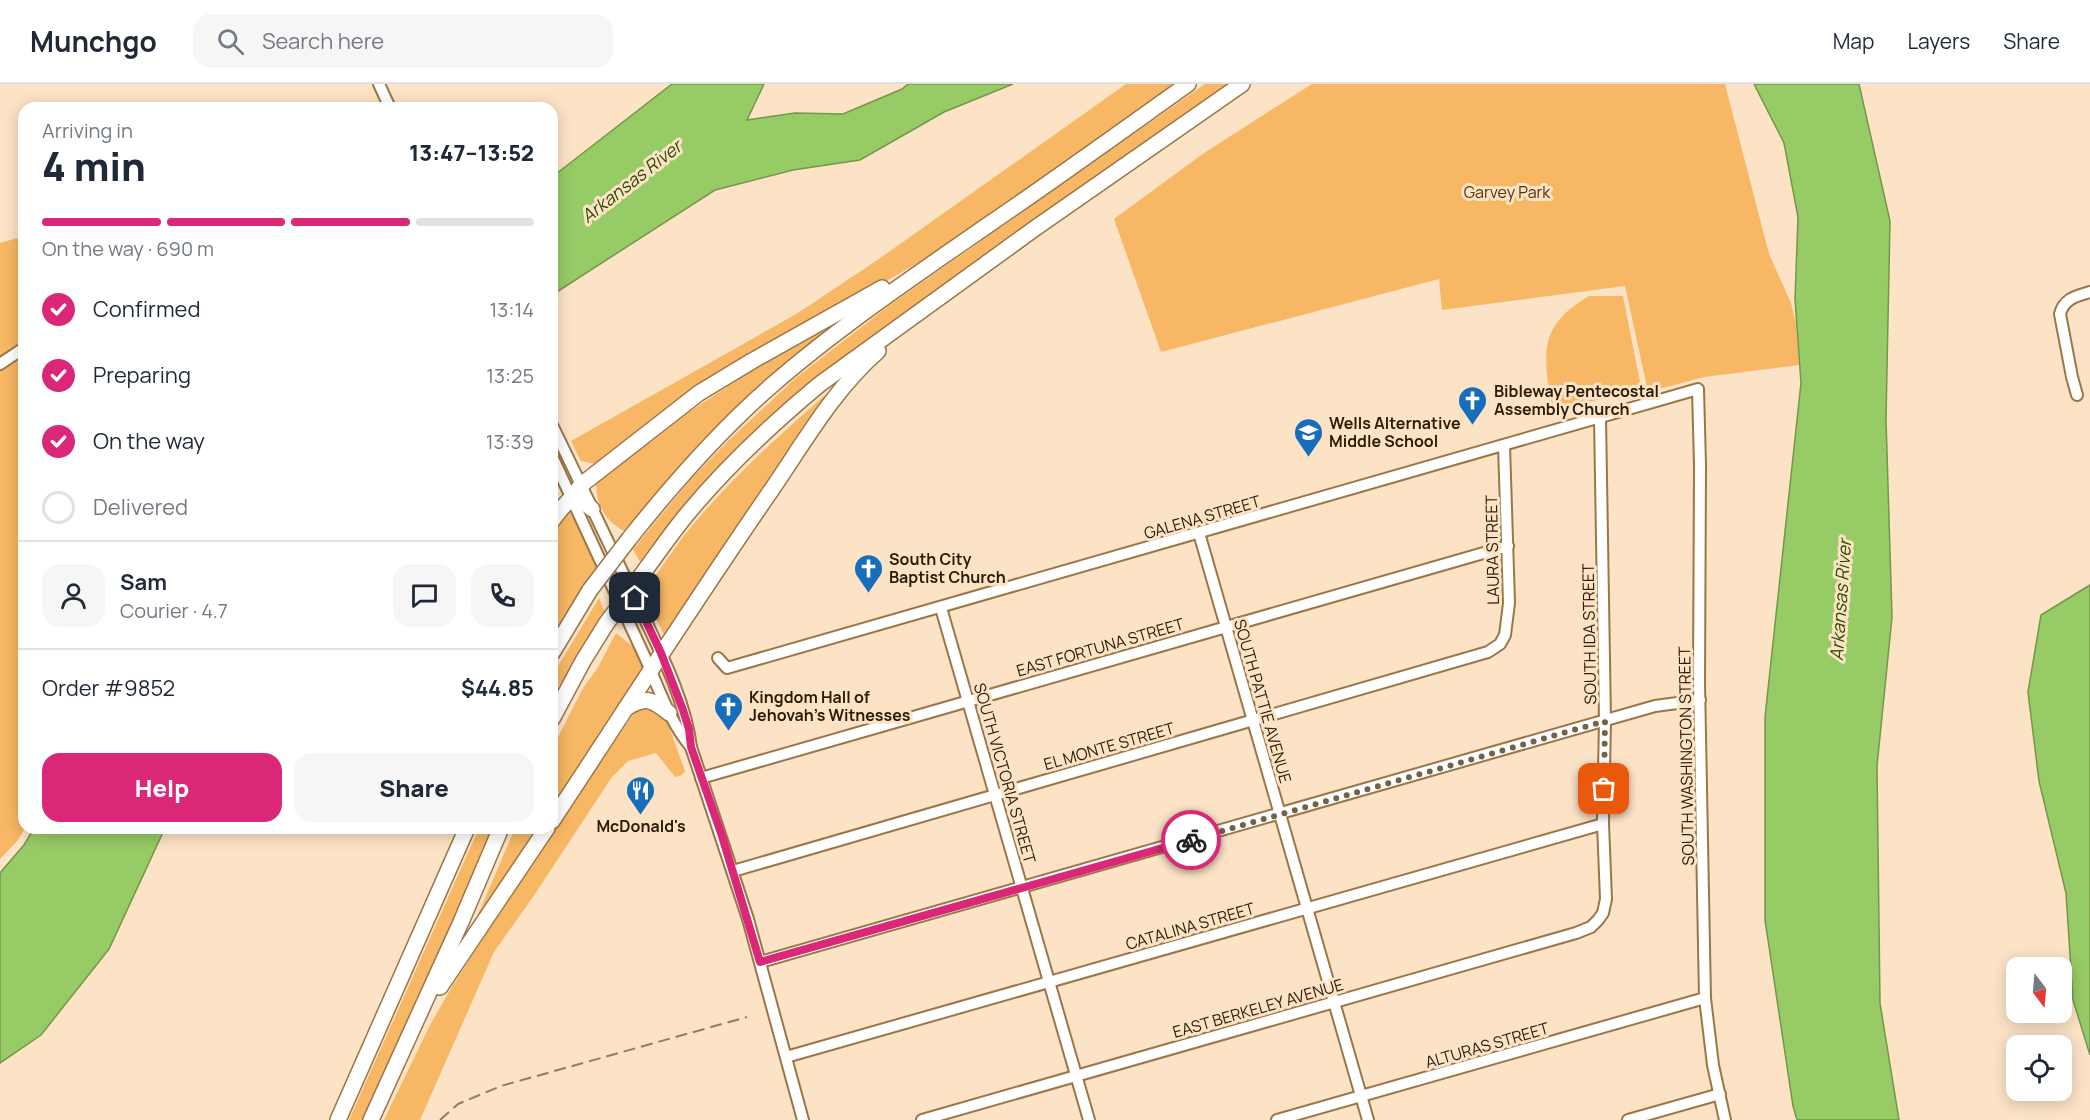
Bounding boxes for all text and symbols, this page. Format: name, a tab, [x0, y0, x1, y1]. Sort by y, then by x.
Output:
search box	[193, 14, 613, 68]
text: Munchgo	[30, 22, 157, 60]
icon: search	[214, 25, 247, 58]
text: Search here	[262, 26, 384, 56]
text: Map	[1833, 27, 1874, 55]
text: Layers	[1907, 27, 1970, 55]
text: Share	[2003, 27, 2060, 55]
text: Arriving in	[42, 117, 133, 144]
water label: Arkansas River	[576, 133, 688, 228]
text: 13:47–13:52	[409, 138, 534, 168]
text: 4 min	[42, 139, 146, 193]
park label: Garvey Park	[1464, 181, 1551, 203]
text: On the way · 690 m	[42, 235, 214, 262]
icon: check	[42, 293, 75, 326]
text: Confirmed	[93, 294, 201, 324]
text: 13:14	[490, 296, 534, 323]
icon: check	[42, 359, 75, 392]
text: Preparing	[93, 360, 191, 390]
text: 13:25	[486, 362, 534, 389]
place label: Bibleway Pentecostal Assembly Church	[1494, 380, 1659, 420]
church icon: Bibleway Pentecostal Assembly Church	[1457, 384, 1489, 426]
place label: Wells Alternative Middle School	[1329, 412, 1461, 452]
school or university icon: Wells Alternative Middle School	[1292, 416, 1324, 458]
icon: check	[42, 425, 75, 458]
text: On the way	[93, 426, 205, 456]
text: 13:39	[486, 428, 534, 455]
street label: GALENA STREET	[1141, 490, 1263, 544]
text: Delivered	[93, 492, 188, 522]
street label: LAURA STREET	[1480, 494, 1504, 605]
water label: Arkansas River	[1824, 536, 1856, 661]
place label: South City Baptist Church	[889, 548, 1006, 588]
church icon: South City Baptist Church	[852, 552, 884, 594]
street label: SOUTH IDA STREET	[1577, 563, 1601, 705]
button: person	[42, 564, 105, 627]
button: chat	[393, 564, 456, 627]
button: phone	[471, 564, 534, 627]
text: Sam	[120, 567, 167, 597]
pin	[609, 572, 660, 623]
icon: home	[618, 581, 651, 614]
text: Courier · 4.7	[120, 597, 228, 624]
street label: EAST FORTUNA STREET	[1014, 612, 1187, 681]
street label: SOUTH PATTIE AVENUE	[1229, 616, 1297, 786]
street label: SOUTH WASHINGTON STREET	[1673, 646, 1699, 866]
text: Order #9852	[42, 673, 175, 703]
text: $44.85	[461, 673, 534, 703]
street label: SOUTH VICTORIA STREET	[969, 680, 1041, 866]
place label: Kingdom Hall of Jehovah's Witnesses	[749, 686, 911, 726]
church icon: Kingdom Hall of Jehovah's Witnesses	[712, 690, 744, 732]
street label: EL MONTE STREET	[1041, 717, 1177, 775]
button: Help	[42, 753, 282, 822]
button: Share	[294, 753, 534, 822]
pin	[1578, 763, 1629, 814]
icon: bag	[1587, 772, 1620, 805]
restaurant icon: McDonald's	[625, 774, 657, 816]
courier	[1161, 810, 1221, 870]
place label: McDonald's	[596, 815, 686, 837]
icon: bike	[1175, 824, 1208, 857]
street label: CATALINA STREET	[1123, 897, 1257, 955]
north arrow	[2006, 957, 2072, 1023]
map controls	[2006, 957, 2072, 1101]
street label: EAST BERKELEY AVENUE	[1170, 973, 1346, 1043]
street label: ALTURAS STREET	[1423, 1017, 1552, 1073]
button: locate	[2006, 1035, 2072, 1101]

